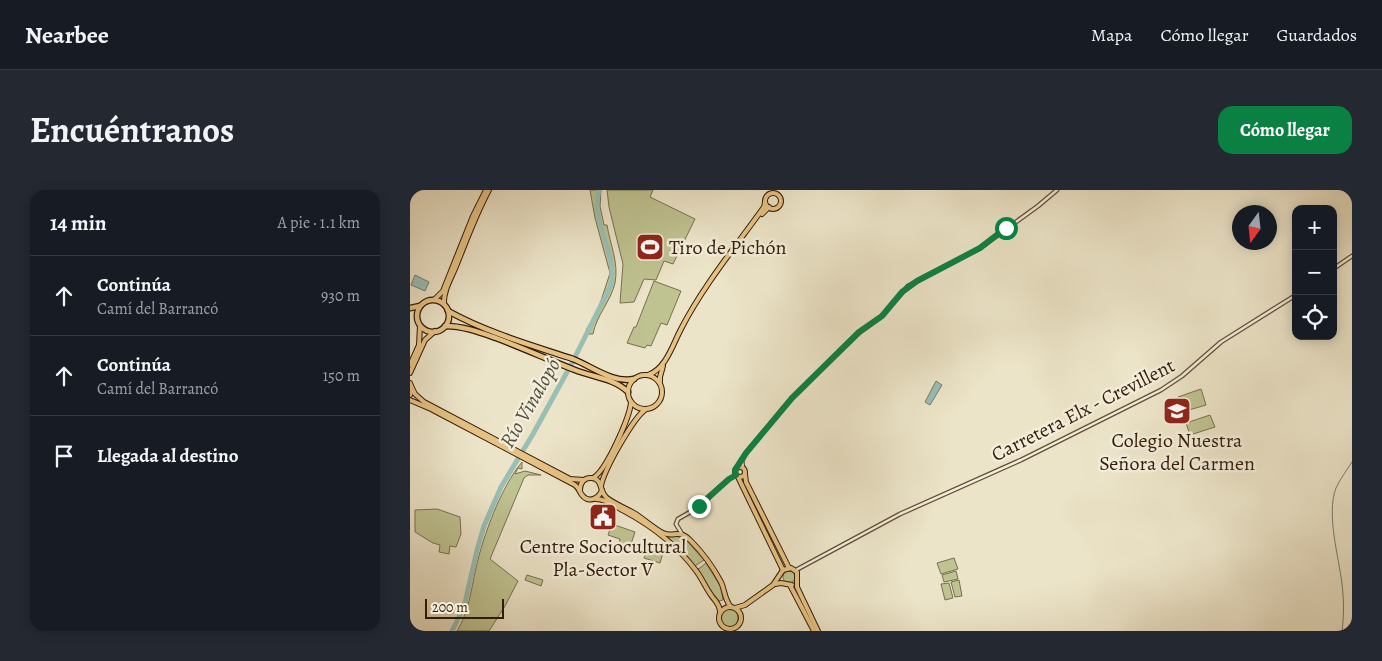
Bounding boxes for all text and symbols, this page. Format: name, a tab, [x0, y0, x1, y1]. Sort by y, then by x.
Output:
text: Nearbee	[25, 19, 109, 51]
text: Mapa	[1091, 23, 1132, 47]
text: Cómo llegar	[1160, 23, 1249, 47]
text: Guardados	[1277, 23, 1357, 47]
text: Encuéntranos	[30, 106, 234, 154]
button: Cómo llegar	[1218, 106, 1352, 154]
north arrow	[1232, 205, 1277, 250]
map controls	[1292, 205, 1337, 340]
button: +	[1292, 205, 1337, 250]
text: 14 min	[50, 209, 107, 237]
text: A pie · 1.1 km	[278, 212, 360, 234]
route start	[995, 217, 1018, 240]
sports icon: Tiro de Pichón	[635, 232, 665, 262]
place label: Tiro de Pichón	[669, 234, 787, 261]
button: −	[1292, 250, 1337, 295]
text: Continúa	[97, 272, 171, 298]
icon: ahead	[50, 282, 78, 310]
text: 930 m	[321, 285, 360, 307]
button: locate	[1292, 295, 1337, 340]
text: Camí del Barrancó	[97, 298, 218, 320]
text: Continúa	[97, 352, 171, 378]
street label: Carretera Elx - Crevillent	[987, 352, 1180, 468]
water label: Río Vinalopó	[493, 353, 567, 453]
icon: ahead	[50, 362, 78, 390]
text: 150 m	[323, 365, 360, 387]
text: Camí del Barrancó	[97, 378, 218, 400]
school or university icon: Colegio Nuestra Señora del Carmen	[1162, 396, 1192, 426]
place label: Colegio Nuestra Señora del Carmen	[1099, 427, 1255, 477]
icon: arrive	[50, 442, 78, 470]
text: Llegada al destino	[97, 443, 239, 469]
route end	[688, 495, 711, 518]
public building icon: Centre Sociocultural Pla-Sector V	[588, 502, 618, 532]
place label: Centre Sociocultural Pla-Sector V	[520, 533, 686, 583]
scale bar	[425, 596, 504, 619]
text: 200 m	[432, 598, 468, 617]

